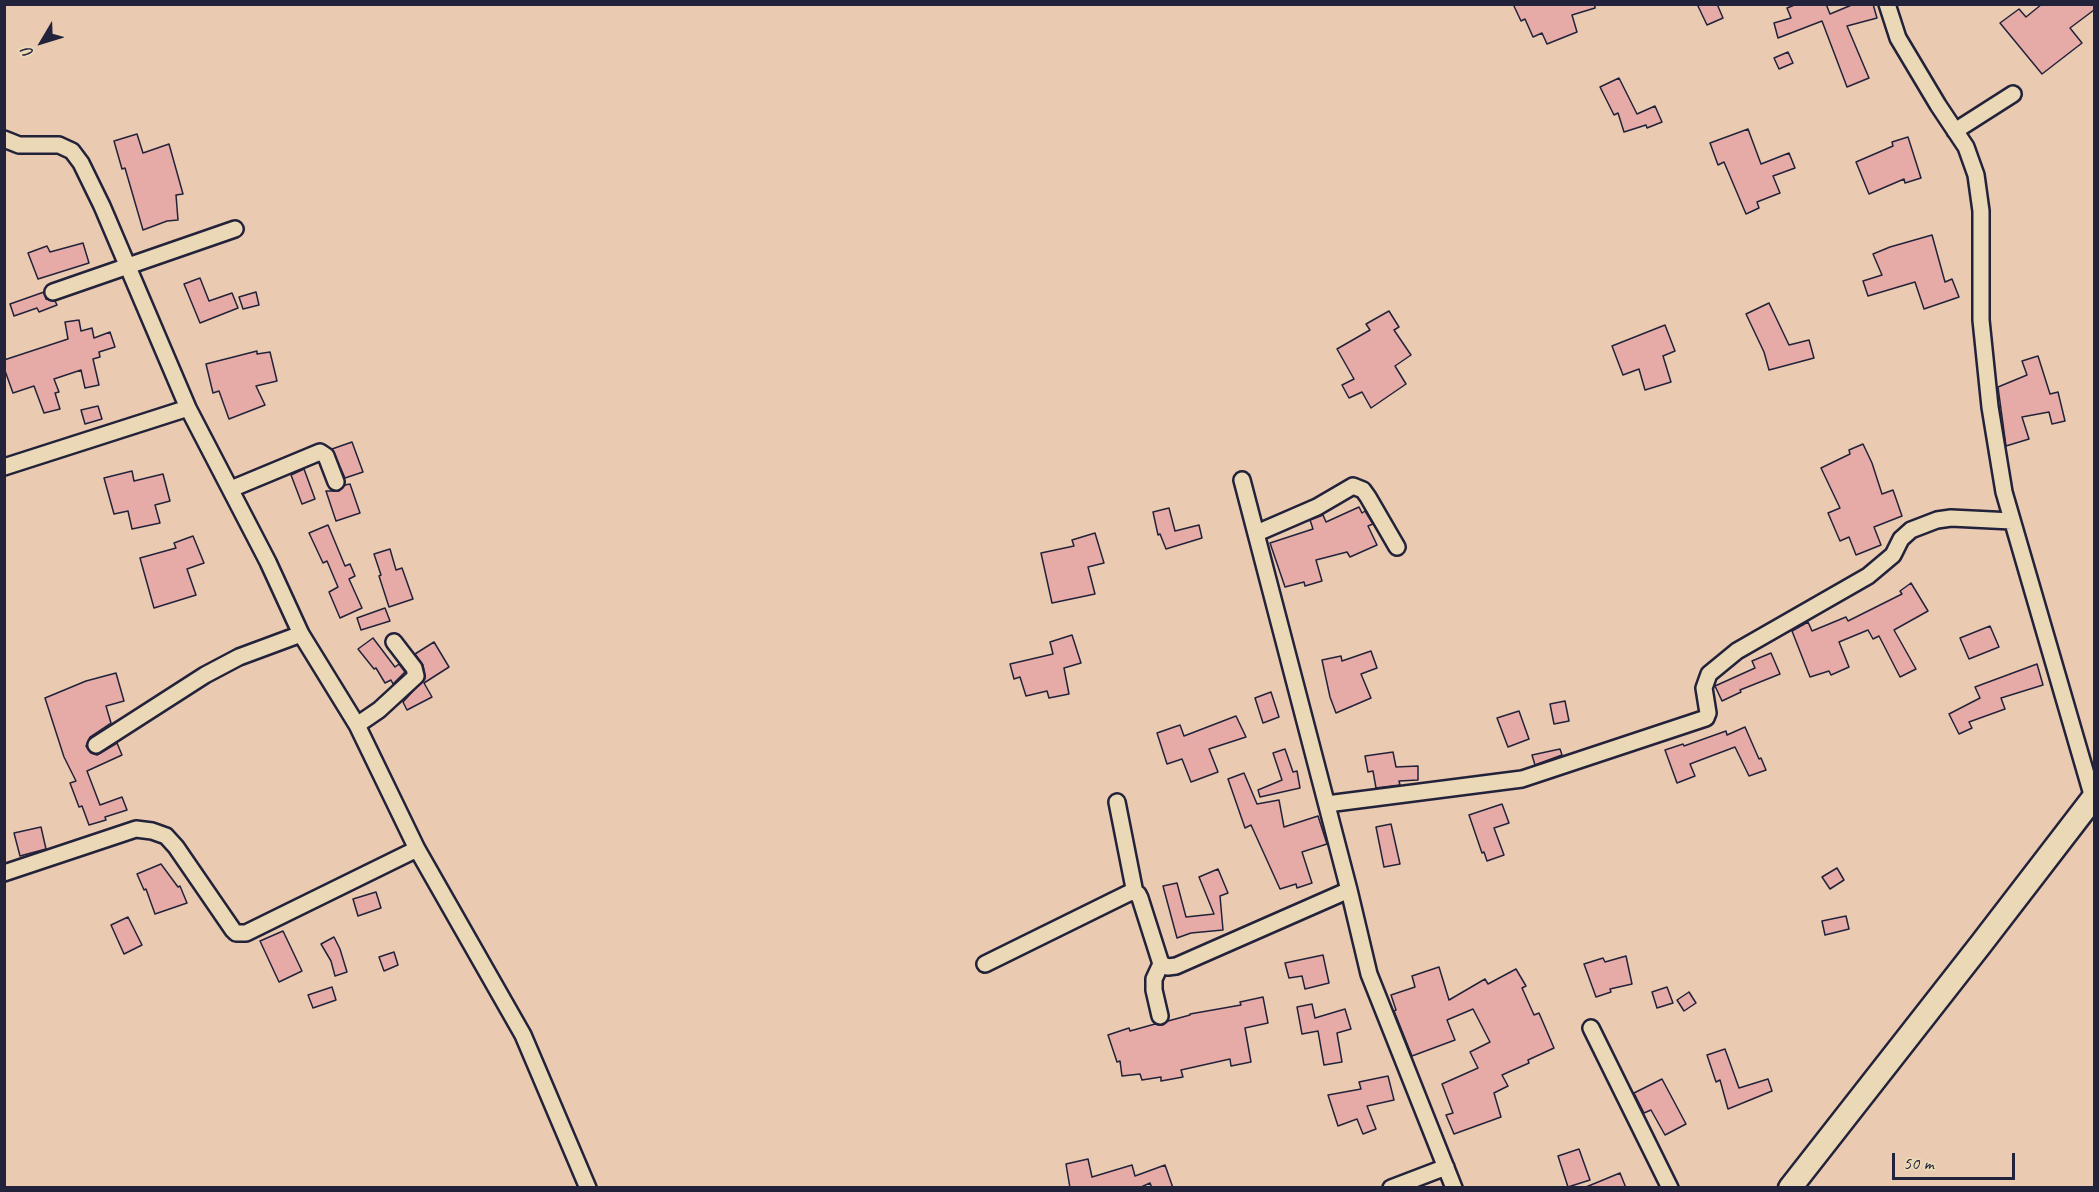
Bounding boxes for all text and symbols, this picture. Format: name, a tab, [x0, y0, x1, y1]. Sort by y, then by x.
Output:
north arrow	[12, 12, 72, 72]
text: U	[18, 44, 38, 62]
scale bar	[1895, 1141, 2018, 1179]
text: 50 m	[1903, 1152, 1934, 1174]

